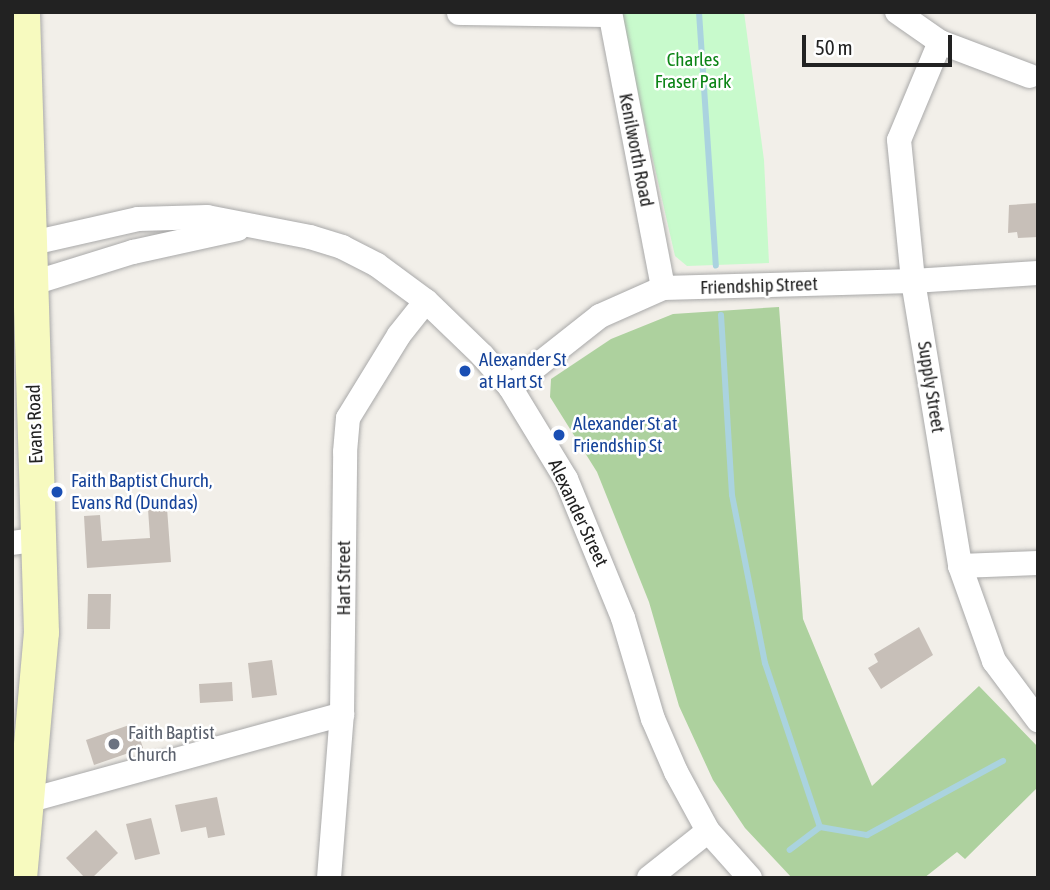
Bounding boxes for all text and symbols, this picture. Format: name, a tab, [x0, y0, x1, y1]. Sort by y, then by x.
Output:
scale bar	[805, 21, 956, 65]
text: 50 m	[815, 35, 853, 59]
park label: Charles Fraser Park	[655, 49, 731, 93]
street label: Kenilworth Road	[614, 91, 658, 209]
street label: Friendship Street	[700, 273, 818, 299]
street label: Supply Street	[913, 340, 949, 434]
place label: Alexander St at Hart St	[479, 349, 567, 393]
marker: Alexander St at Hart St	[457, 363, 473, 379]
street label: Evans Road	[22, 384, 48, 464]
place label: Alexander St at Friendship St	[573, 413, 678, 457]
marker: Alexander St at Friendship St	[551, 427, 567, 443]
street label: Alexander Street	[543, 456, 613, 570]
place label: Faith Baptist Church, Evans Rd (Dundas)	[71, 470, 212, 514]
marker: Faith Baptist Church, Evans Rd (Dundas)	[49, 484, 65, 500]
street label: Hart Street	[333, 540, 355, 616]
place label: Faith Baptist Church	[128, 722, 215, 766]
marker: Faith Baptist Church	[106, 736, 122, 752]

